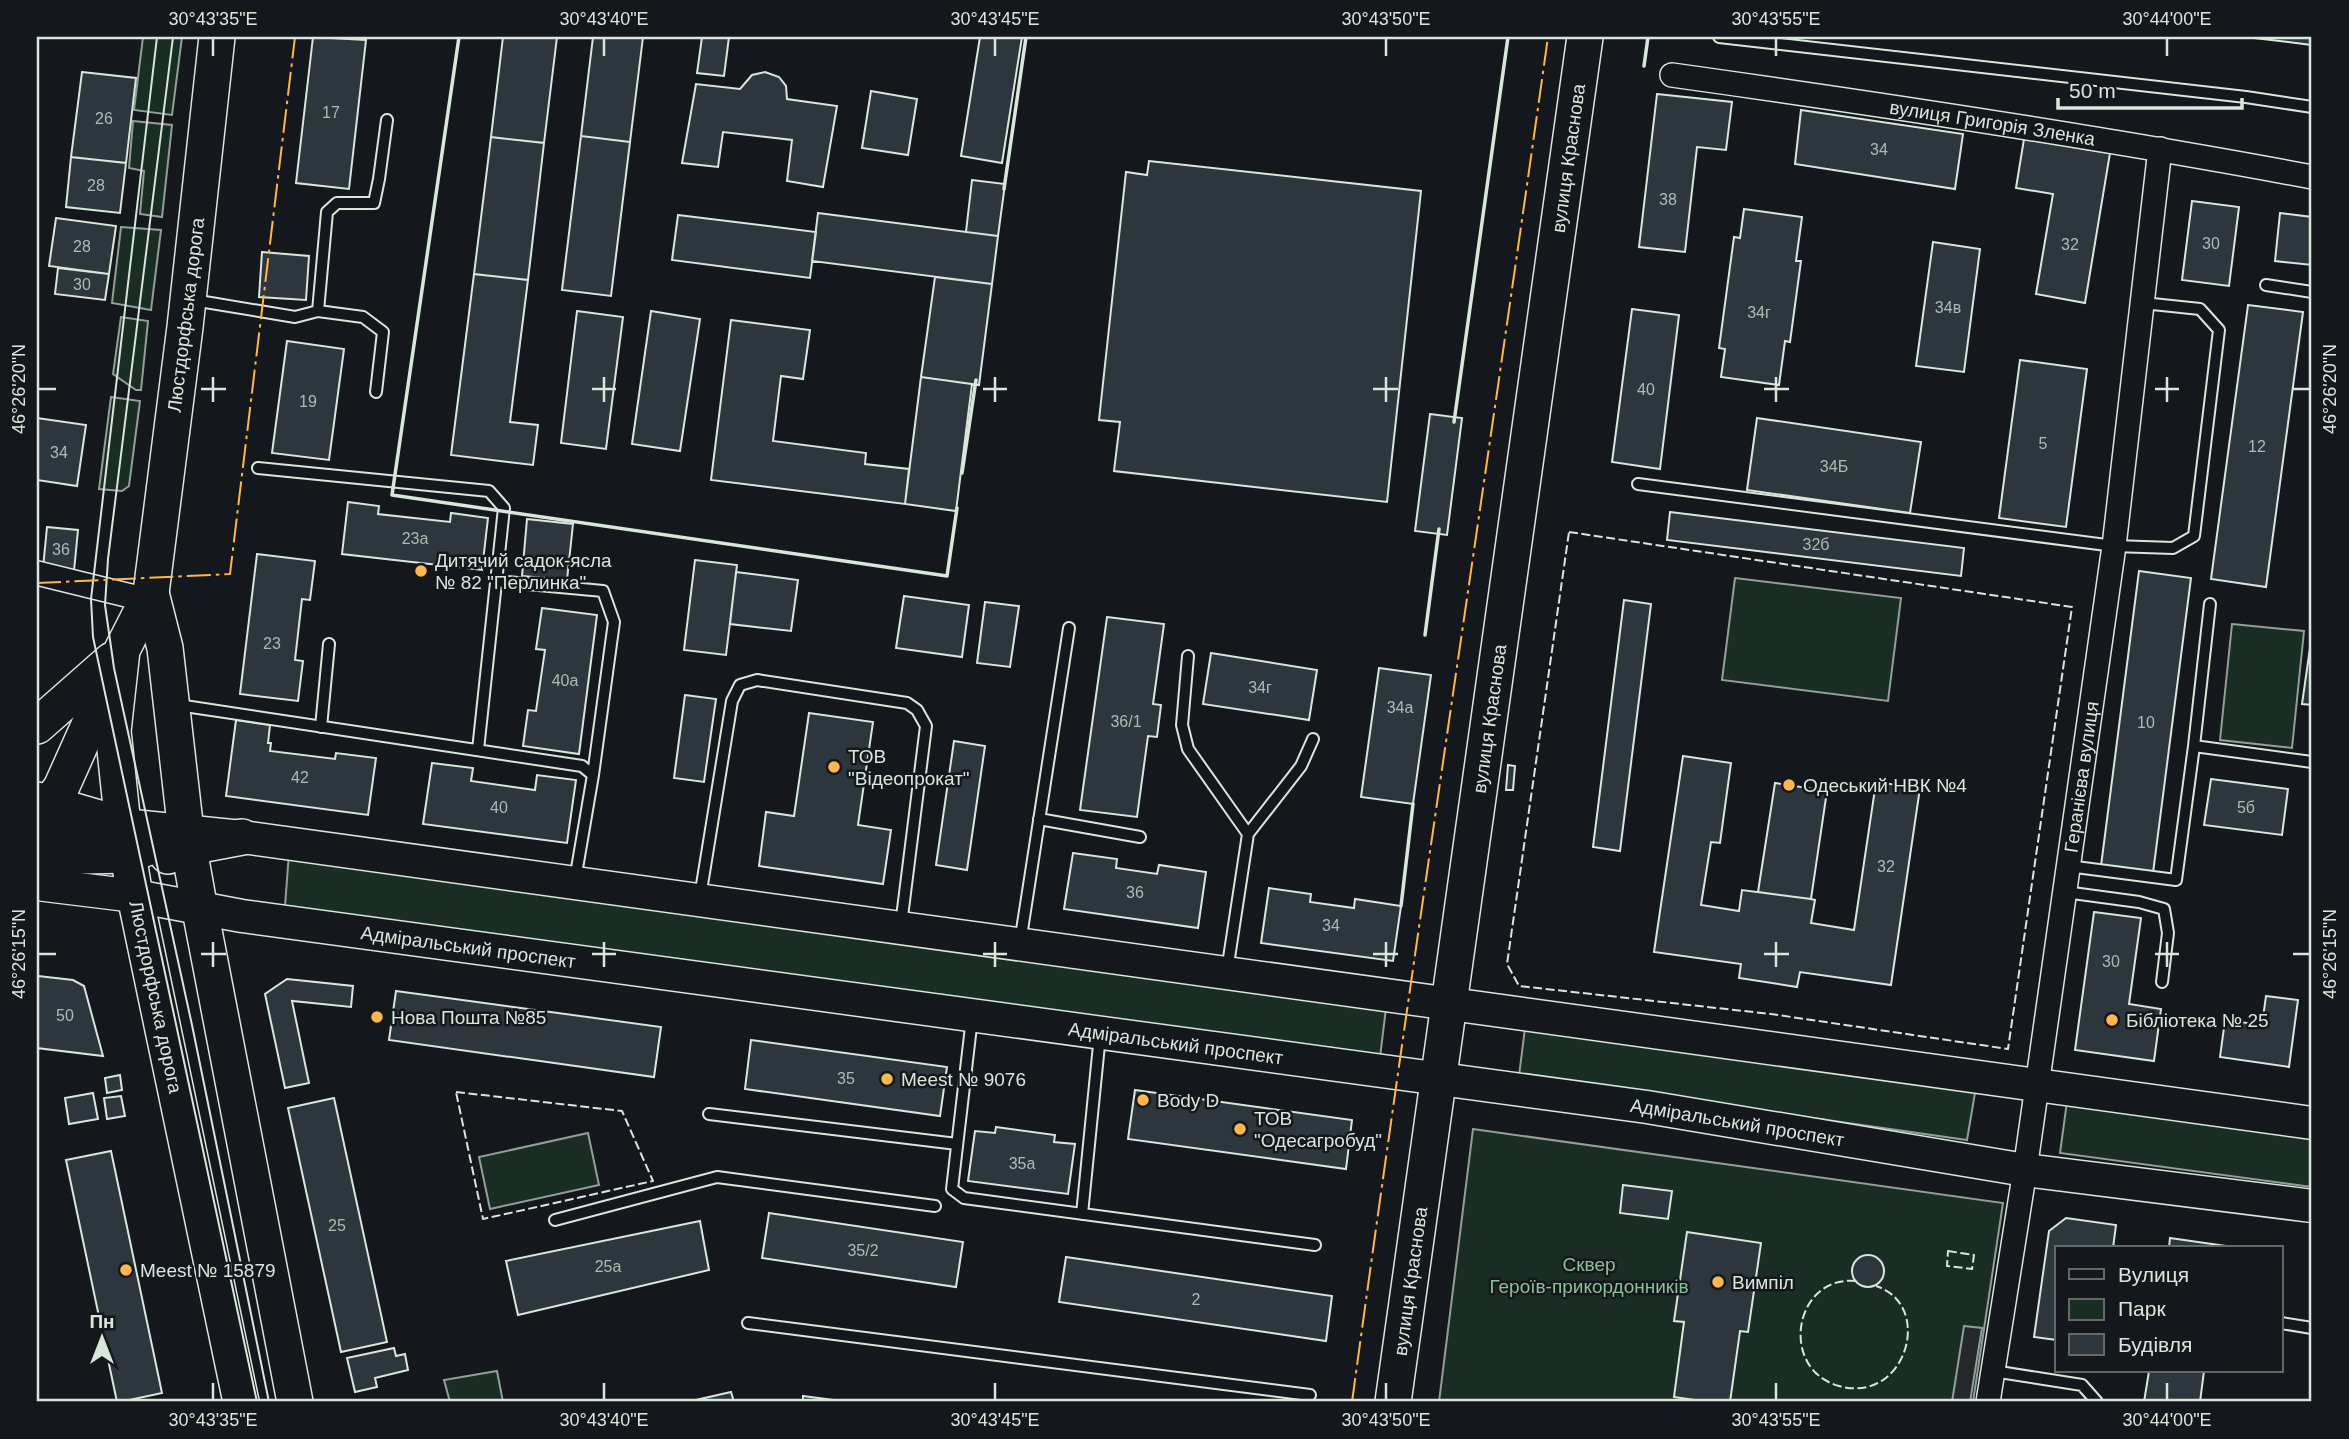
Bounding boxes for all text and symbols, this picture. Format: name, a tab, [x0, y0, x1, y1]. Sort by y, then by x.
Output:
text: 30°43'35"E	[168, 9, 258, 29]
text: 30°43'40"E	[559, 9, 649, 29]
text: 30°43'45"E	[950, 9, 1040, 29]
text: 30°43'50"E	[1341, 9, 1431, 29]
text: 30°43'55"E	[1731, 9, 1821, 29]
text: 30°44'00"E	[2122, 9, 2212, 29]
scale bar	[2058, 66, 2242, 110]
text: 50 m	[2069, 79, 2116, 102]
street label: вулиця Краснова	[1547, 82, 1589, 234]
street label: вулиця Григорія Зленка	[1888, 96, 2097, 149]
house number: 17	[322, 104, 340, 121]
house number: 26	[95, 110, 113, 127]
house number: 34	[1870, 141, 1888, 158]
house number: 28	[87, 177, 105, 194]
house number: 38	[1659, 191, 1677, 208]
street label: Люстдорфська дорога	[164, 216, 208, 414]
house number: 30	[2202, 235, 2220, 252]
house number: 32	[2061, 236, 2079, 253]
house number: 28	[73, 238, 91, 255]
house number: 30	[73, 276, 91, 293]
house number: 34в	[1935, 299, 1961, 316]
house number: 34г	[1747, 304, 1771, 321]
text: 46°26'20"N	[9, 344, 29, 434]
text: 46°26'20"N	[2320, 344, 2340, 434]
house number: 40	[1637, 381, 1655, 398]
house number: 19	[299, 393, 317, 410]
house number: 5	[2039, 435, 2048, 452]
house number: 12	[2248, 438, 2266, 455]
house number: 34	[50, 444, 68, 461]
house number: 34Б	[1820, 458, 1848, 475]
house number: 23а	[402, 530, 428, 547]
house number: 32б	[1803, 536, 1829, 553]
house number: 36	[52, 541, 70, 558]
place label: Дитячий садок-ясла № 82 "Перлинка"	[435, 550, 612, 593]
marker: Дитячий садок-ясла № 82 "Перлинка"	[413, 563, 429, 579]
house number: 23	[263, 635, 281, 652]
street label: вулиця Краснова	[1468, 642, 1510, 795]
house number: 40а	[552, 672, 578, 689]
house number: 34г	[1248, 679, 1272, 696]
house number: 34а	[1387, 699, 1413, 716]
street label: Геранієва вулиця	[2060, 700, 2102, 854]
house number: 36/1	[1110, 713, 1142, 730]
house number: 10	[2137, 714, 2155, 731]
place label: ТОВ "Відеопрокат"	[848, 746, 970, 789]
marker: ТОВ "Відеопрокат"	[826, 759, 842, 775]
house number: 42	[291, 769, 309, 786]
place label: Одеський НВК №4	[1803, 775, 1967, 796]
marker: Одеський НВК №4	[1781, 777, 1797, 793]
house number: 40	[490, 799, 508, 816]
house number: 5б	[2237, 799, 2255, 816]
house number: 32	[1877, 858, 1895, 875]
house number: 36	[1126, 884, 1144, 901]
street label: Люстдорфська дорога	[126, 899, 187, 1095]
text: 46°26'15"N	[9, 909, 29, 999]
text: 46°26'15"N	[2320, 909, 2340, 999]
house number: 34	[1322, 917, 1340, 934]
street label: Адміральський проспект	[360, 922, 577, 972]
house number: 30	[2102, 953, 2120, 970]
house number: 50	[56, 1007, 74, 1024]
place label: Нова Пошта №85	[391, 1007, 546, 1028]
marker: Нова Пошта №85	[369, 1009, 385, 1025]
place label: Бібліотека № 25	[2126, 1010, 2269, 1031]
marker: Бібліотека № 25	[2104, 1012, 2120, 1028]
street label: Адміральський проспект	[1067, 1018, 1285, 1068]
place label: Meest № 9076	[901, 1069, 1026, 1090]
house number: 35	[837, 1070, 855, 1087]
marker: Meest № 9076	[879, 1071, 895, 1087]
place label: Body D	[1157, 1090, 1219, 1111]
marker: Body D	[1135, 1092, 1151, 1108]
street label: Адміральський проспект	[1629, 1094, 1846, 1150]
place label: ТОВ "Одесагробуд"	[1254, 1108, 1382, 1151]
marker: ТОВ "Одесагробуд"	[1232, 1121, 1248, 1137]
house number: 35а	[1009, 1155, 1035, 1172]
street label: вулиця Краснова	[1389, 1205, 1431, 1357]
house number: 25	[328, 1217, 346, 1234]
house number: 35/2	[847, 1242, 879, 1259]
legend	[2055, 1246, 2282, 1372]
park label: Сквер Героїв-прикордонників	[1490, 1254, 1689, 1297]
house number: 25а	[595, 1258, 621, 1275]
place label: Meest № 15879	[140, 1260, 276, 1281]
marker: Meest № 15879	[118, 1262, 134, 1278]
text: Вулиця	[2118, 1263, 2189, 1286]
place label: Вимпіл	[1732, 1272, 1794, 1293]
marker: Вимпіл	[1710, 1274, 1726, 1290]
house number: 2	[1192, 1291, 1201, 1308]
text: Парк	[2118, 1297, 2166, 1320]
north arrow	[66, 1302, 136, 1372]
text: Пн	[89, 1311, 115, 1332]
text: Будівля	[2118, 1333, 2192, 1356]
text: 30°43'35"E	[168, 1410, 258, 1430]
text: 30°43'40"E	[559, 1410, 649, 1430]
text: 30°43'45"E	[950, 1410, 1040, 1430]
text: 30°43'50"E	[1341, 1410, 1431, 1430]
text: 30°43'55"E	[1731, 1410, 1821, 1430]
text: 30°44'00"E	[2122, 1410, 2212, 1430]

